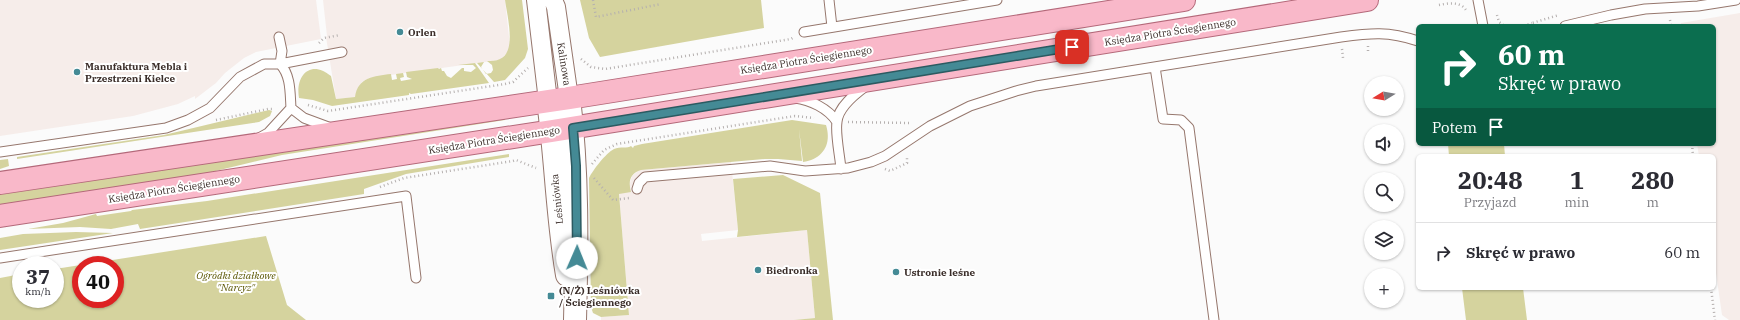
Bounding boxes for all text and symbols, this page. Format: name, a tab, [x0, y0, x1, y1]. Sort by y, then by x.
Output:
street label: Księdza Piotra Ściegiennego	[1103, 15, 1237, 49]
place label: Orlen	[408, 26, 436, 39]
marker: Orlen	[395, 27, 405, 37]
pin	[1055, 30, 1089, 64]
icon: arrive	[1061, 36, 1083, 58]
text: 60 m	[1498, 36, 1565, 73]
icon: right	[1432, 40, 1484, 92]
street label: Kalinowa	[554, 41, 574, 87]
street label: Księdza Piotra Ściegiennego	[739, 43, 873, 77]
place label: Manufaktura Mebla i Przestrzeni Kielce	[85, 60, 188, 85]
marker: Manufaktura Mebla i Przestrzeni Kielce	[72, 67, 82, 77]
text: Skręć w prawo	[1498, 72, 1621, 95]
north arrow	[1364, 76, 1404, 116]
map controls	[1364, 76, 1404, 308]
icon: arrive	[1485, 116, 1507, 138]
text: Potem	[1432, 118, 1477, 137]
street label: Księdza Piotra Ściegiennego	[427, 123, 561, 157]
button: sound	[1364, 124, 1404, 164]
text: 20:48	[1458, 164, 1523, 196]
text: 1	[1570, 164, 1584, 196]
text: 280	[1631, 164, 1674, 196]
street label: Księdza Piotra Ściegiennego	[107, 172, 241, 206]
button: search	[1364, 172, 1404, 212]
street label: Leśniówka	[548, 173, 566, 225]
text: Przyjazd	[1464, 194, 1517, 211]
text: min	[1564, 194, 1589, 211]
text: m	[1646, 194, 1659, 211]
button: layers	[1364, 220, 1404, 260]
position arrow	[556, 237, 598, 279]
icon: right	[1432, 242, 1454, 264]
text: Skręć w prawo	[1466, 243, 1575, 262]
text: 60 m	[1664, 243, 1700, 262]
speed limit sign: 40	[72, 256, 124, 308]
text: 37	[26, 263, 50, 290]
place label: Biedronka	[766, 264, 818, 277]
marker: Biedronka	[753, 265, 763, 275]
place label: Ustronie leśne	[904, 266, 976, 279]
marker: Ustronie leśne	[891, 267, 901, 277]
button: +	[1364, 268, 1404, 308]
park label: Ogródki działkowe "Narcyz"	[196, 269, 276, 294]
place label: (N/Ż) Leśniówka / Ściegiennego	[559, 284, 640, 309]
text: km/h	[25, 285, 51, 298]
marker: (N/Ż) Leśniówka / Ściegiennego	[546, 291, 556, 301]

